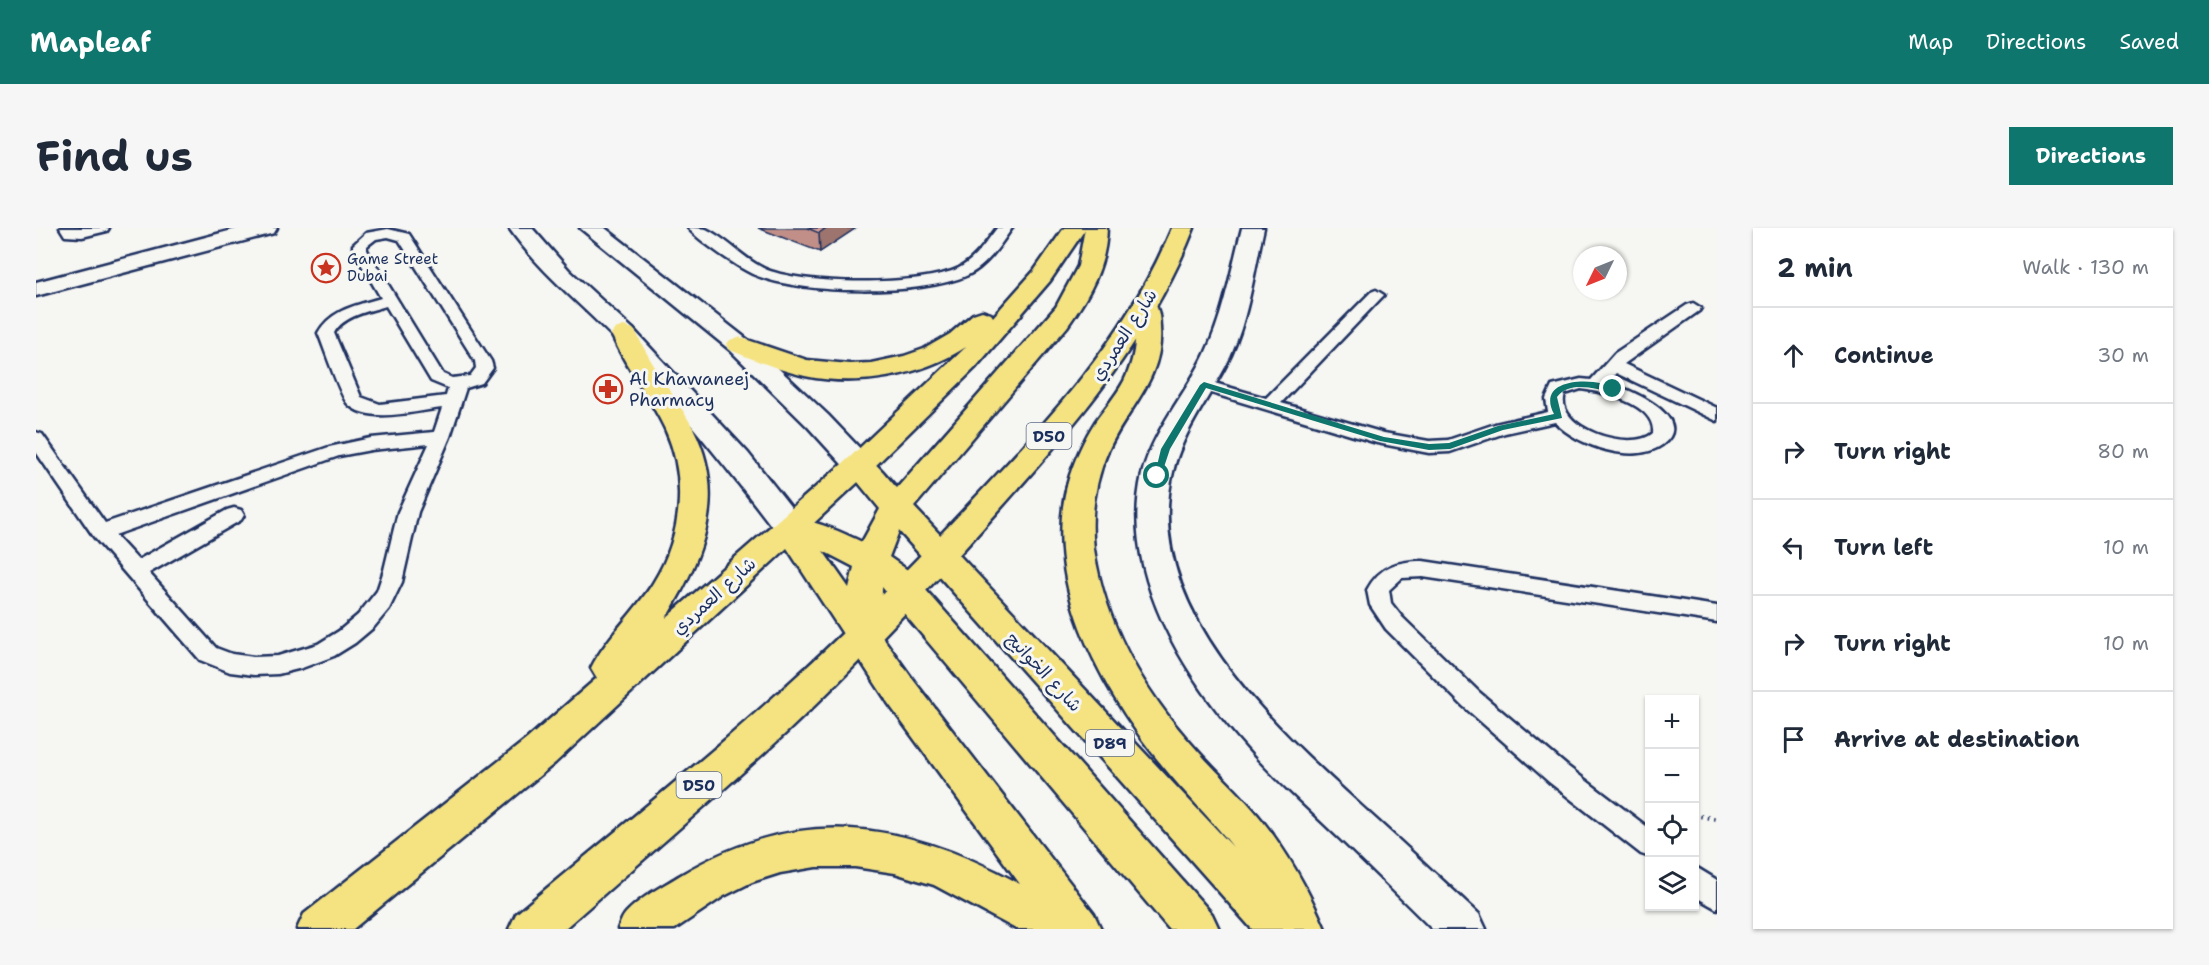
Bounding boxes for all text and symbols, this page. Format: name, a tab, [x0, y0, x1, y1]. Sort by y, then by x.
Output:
text: Mapleaf	[30, 23, 151, 61]
text: Map	[1908, 28, 1953, 56]
text: Directions	[1986, 28, 2086, 56]
text: Saved	[2119, 28, 2179, 56]
button: Directions	[2009, 127, 2173, 185]
text: Find us	[36, 128, 193, 184]
north arrow	[1573, 246, 1627, 300]
place label: Game Street Dubai	[347, 249, 438, 286]
text: 2 min	[1777, 250, 1853, 285]
place icon: Game Street Dubai	[310, 252, 342, 284]
text: Walk · 130 m	[2022, 254, 2149, 280]
street label: شارع العمردي	[1085, 284, 1164, 386]
icon: ahead	[1777, 339, 1810, 372]
text: Continue	[1834, 341, 1934, 370]
text: 30 m	[2097, 342, 2149, 368]
place label: Al Khawaneej Pharmacy	[629, 367, 749, 412]
pharmacy icon: Al Khawaneej Pharmacy	[592, 373, 624, 405]
route end	[1599, 375, 1625, 401]
road number: D50	[1026, 423, 1072, 449]
icon: right	[1777, 435, 1810, 468]
text: Turn right	[1834, 437, 1951, 466]
text: 80 m	[2097, 438, 2149, 464]
route start	[1143, 462, 1169, 488]
icon: left	[1777, 531, 1810, 564]
text: Turn left	[1834, 533, 1933, 562]
text: 10 m	[2103, 534, 2149, 560]
street label: شارع العمردي	[667, 552, 762, 641]
street label: شارع الخوانيج	[1001, 627, 1087, 717]
icon: right	[1777, 627, 1810, 660]
text: Turn right	[1834, 629, 1951, 658]
text: 10 m	[2103, 630, 2149, 656]
map controls	[1645, 695, 1699, 911]
button: +	[1645, 695, 1699, 749]
icon: arrive	[1777, 723, 1810, 756]
text: Arrive at destination	[1834, 725, 2080, 754]
road number: D89	[1086, 730, 1134, 756]
button: −	[1645, 749, 1699, 803]
road number: D50	[676, 772, 722, 798]
button: locate	[1645, 803, 1699, 857]
button: layers	[1645, 857, 1699, 911]

